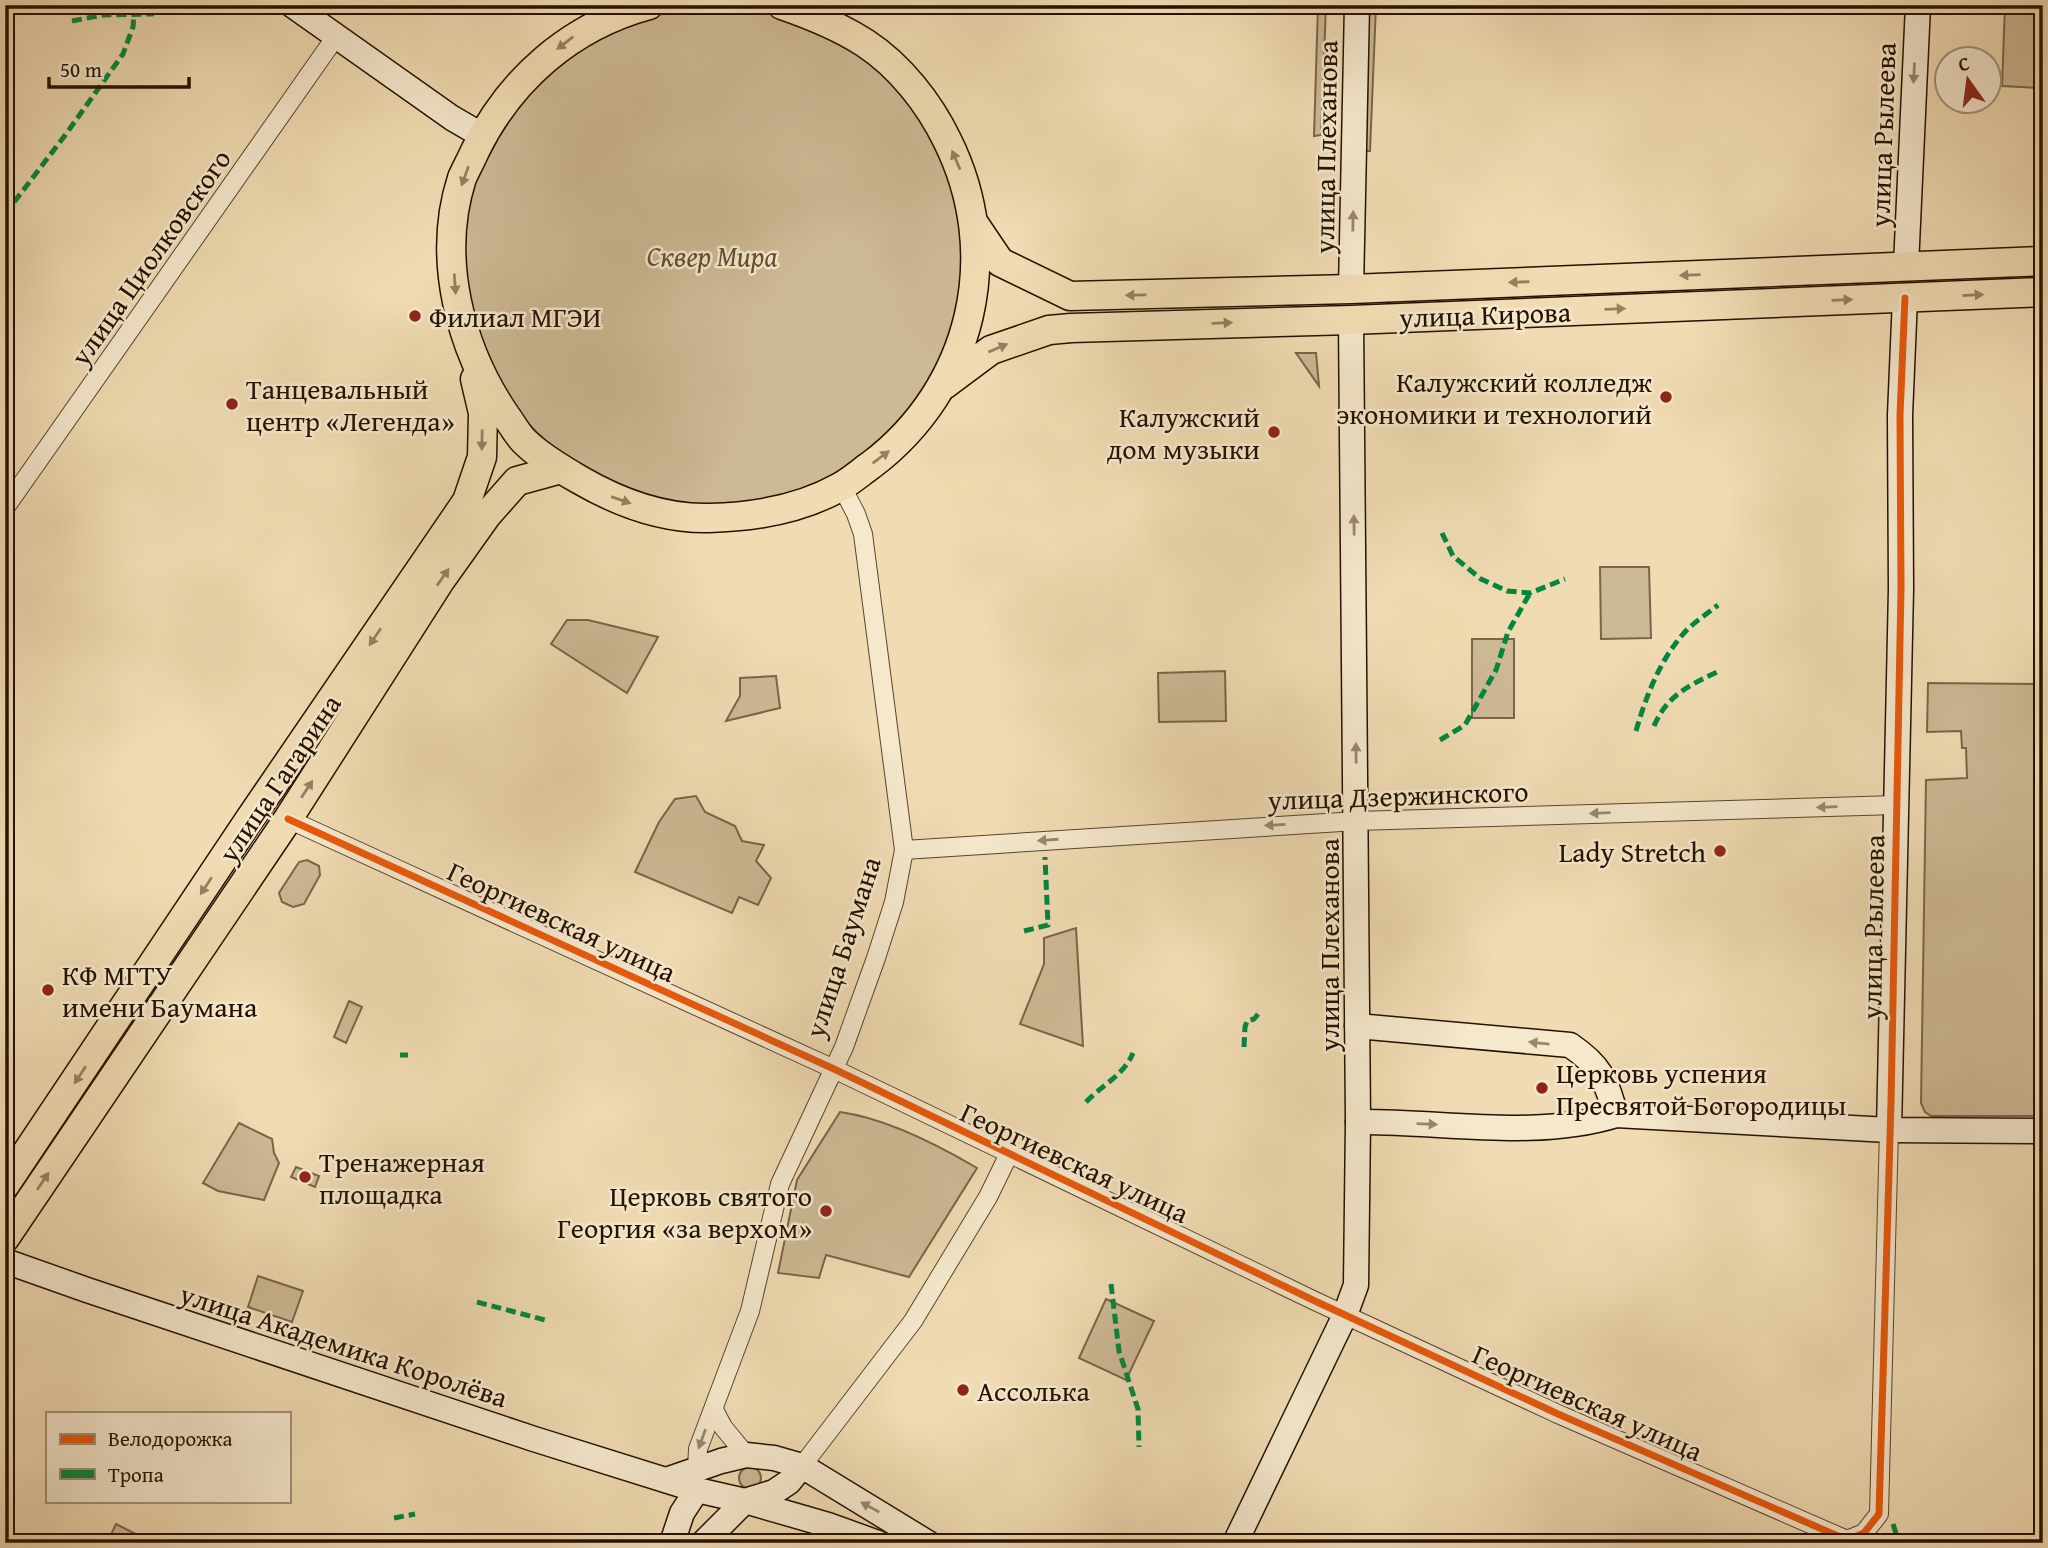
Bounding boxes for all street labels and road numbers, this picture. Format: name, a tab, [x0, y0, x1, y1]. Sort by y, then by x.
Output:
street label: улица Плеханова	[1303, 39, 1347, 255]
street label: улица Рылеева	[1858, 41, 1906, 229]
street label: улица Циолковского	[59, 140, 240, 375]
street label: улица Кирова	[1397, 290, 1572, 338]
street label: улица Гагарина	[207, 685, 351, 871]
street label: улица Дзержинского	[1266, 770, 1529, 820]
street label: улица Рылеева	[1850, 833, 1894, 1021]
street label: улица Плеханова	[1308, 838, 1349, 1053]
street label: Георгиевская улица	[441, 850, 684, 992]
street label: улица Баумана	[793, 851, 891, 1044]
street label: Георгиевская улица	[954, 1091, 1197, 1233]
street label: улица Академика Королёва	[174, 1272, 514, 1418]
street label: Георгиевская улица	[1467, 1333, 1710, 1471]

